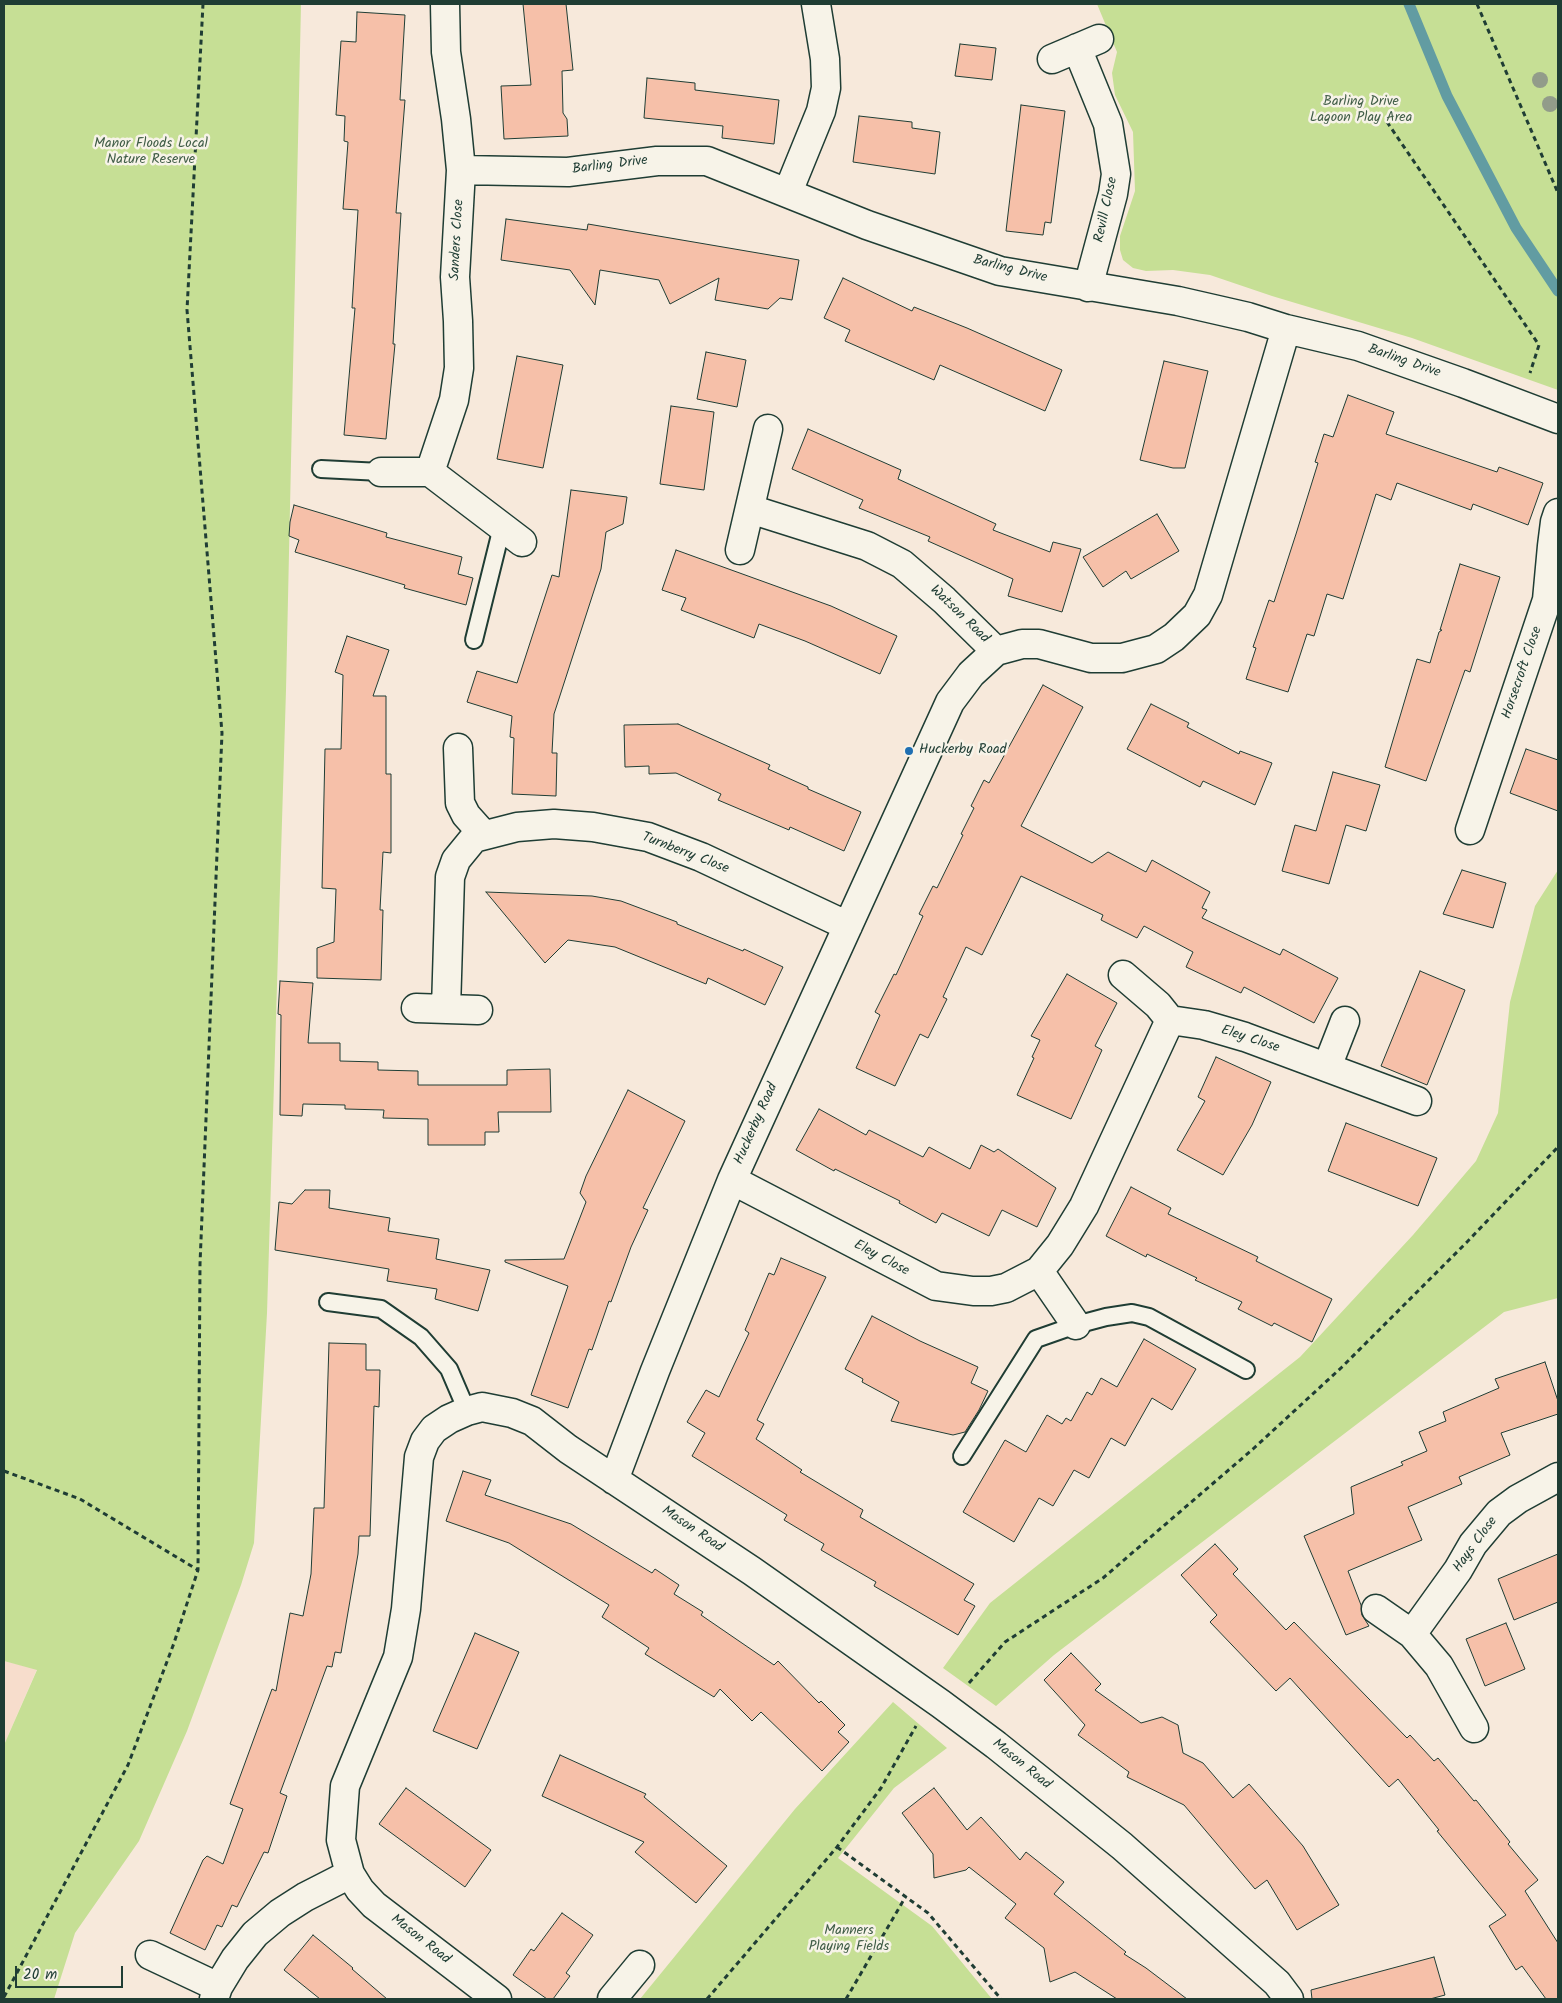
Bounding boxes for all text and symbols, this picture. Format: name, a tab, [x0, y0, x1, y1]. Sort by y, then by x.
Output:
park label: Barling Drive Lagoon Play Area	[1310, 95, 1412, 128]
park label: Manor Floods Local Nature Reserve	[94, 137, 208, 170]
street label: Barling Drive	[571, 153, 649, 179]
street label: Revill Close	[1092, 176, 1122, 244]
street label: Sanders Close	[447, 199, 469, 281]
street label: Barling Drive	[971, 253, 1049, 287]
street label: Barling Drive	[1365, 342, 1443, 382]
street label: Watson Road	[926, 582, 992, 648]
street label: Horsecroft Close	[1499, 625, 1547, 721]
place label: Huckerby Road	[919, 743, 1006, 759]
marker: Huckerby Road	[903, 745, 915, 757]
street label: Turnberry Close	[639, 830, 731, 878]
street label: Eley Close	[1219, 1023, 1281, 1057]
street label: Huckerby Road	[732, 1081, 782, 1167]
street label: Eley Close	[850, 1237, 912, 1281]
street label: Mason Road	[658, 1503, 726, 1557]
street label: Hays Close	[1450, 1514, 1502, 1576]
street label: Mason Road	[988, 1736, 1054, 1794]
street label: Mason Road	[387, 1912, 453, 1968]
park label: Manners Playing Fields	[809, 1924, 889, 1956]
scale bar	[18, 1956, 125, 1988]
text: 20 m	[23, 1963, 57, 1987]

